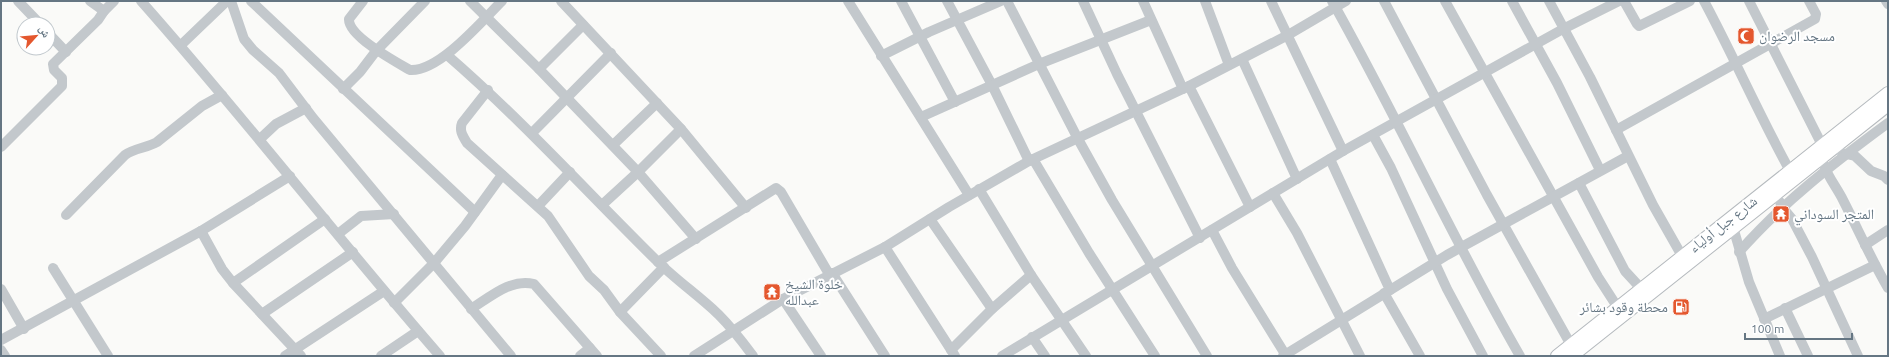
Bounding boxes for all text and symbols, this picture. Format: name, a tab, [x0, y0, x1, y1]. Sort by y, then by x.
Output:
north arrow	[16, 16, 56, 56]
text: ش	[35, 24, 53, 41]
mosque icon: مسجد الرضوان	[1736, 26, 1756, 46]
place label: مسجد الرضوان	[1759, 28, 1835, 45]
street label: شارع جبل أولياء	[1686, 193, 1761, 257]
temple icon: المتجر السوداني	[1771, 204, 1791, 224]
place label: المتجر السوداني	[1794, 206, 1874, 226]
place label: خلوة الشيخ عبدالله	[785, 276, 843, 308]
temple icon: خلوة الشيخ عبدالله	[762, 282, 782, 302]
fuel station icon: محطة وقود بشائر	[1671, 297, 1691, 317]
place label: محطة وقود بشائر	[1579, 299, 1668, 316]
scale bar	[1745, 315, 1852, 341]
text: 100 m	[1751, 322, 1784, 335]

